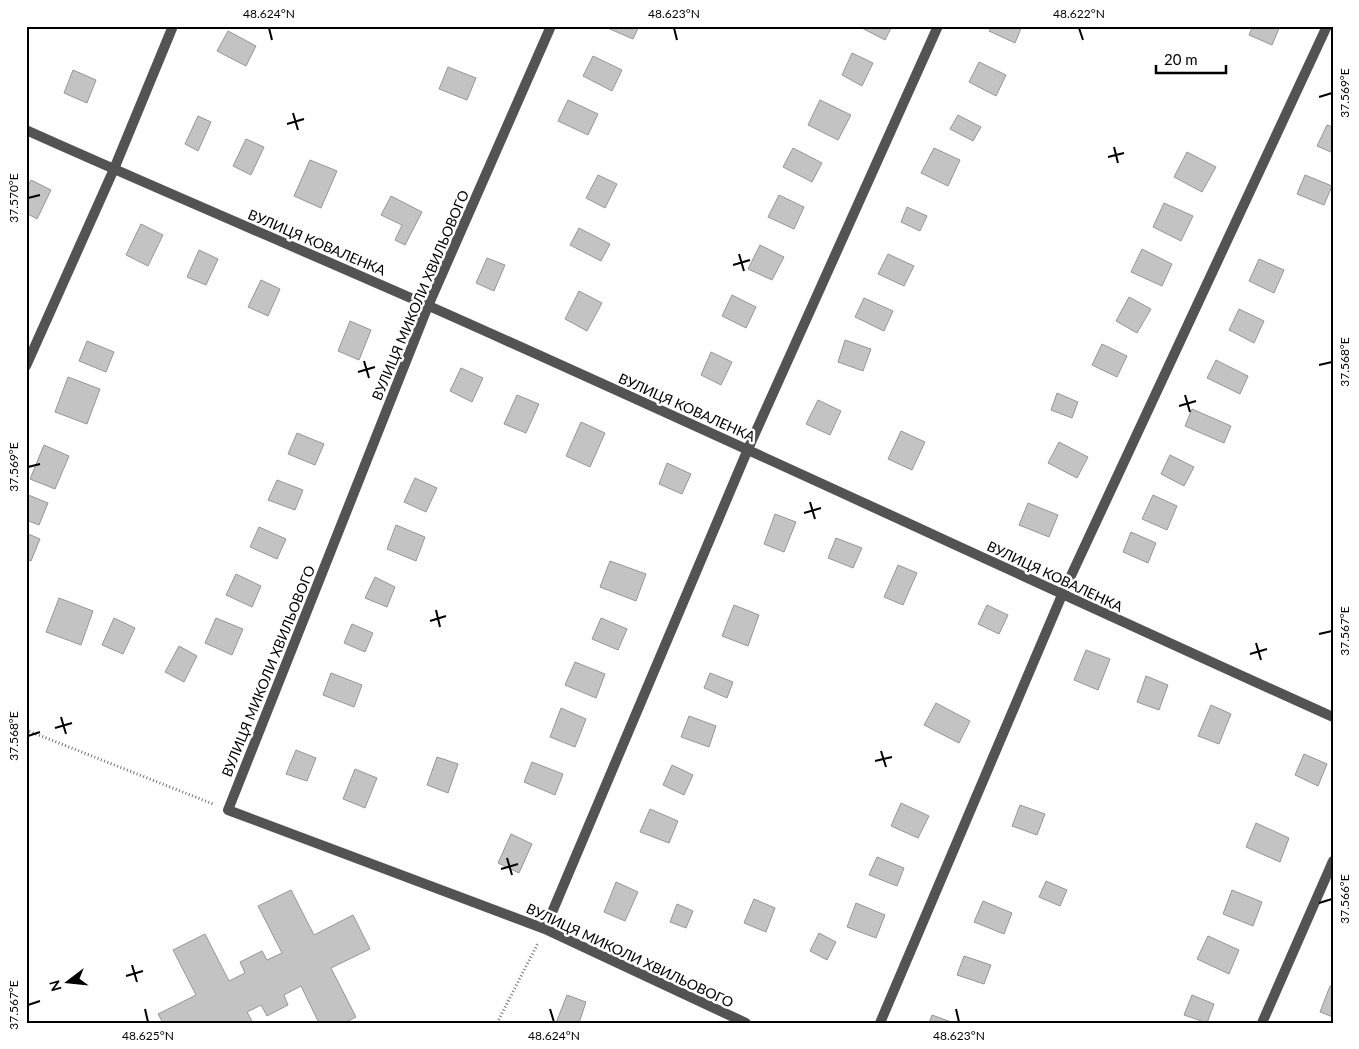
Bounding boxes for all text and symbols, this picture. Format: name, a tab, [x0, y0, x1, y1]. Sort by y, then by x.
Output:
text: 48.624°N	[243, 6, 295, 21]
text: 48.623°N	[648, 6, 700, 21]
text: 48.622°N	[1053, 6, 1105, 21]
scale bar	[1156, 42, 1226, 74]
text: 20 m	[1164, 50, 1198, 68]
text: 37.569°E	[1337, 68, 1352, 118]
text: 37.570°E	[6, 173, 21, 223]
street label: ВУЛИЦЯ МИКОЛИ ХВИЛЬОВОГО	[368, 187, 472, 403]
street label: ВУЛИЦЯ КОВАЛЕНКА	[246, 205, 389, 279]
text: 37.568°E	[1337, 337, 1352, 387]
street label: ВУЛИЦЯ КОВАЛЕНКА	[616, 369, 759, 445]
text: 37.569°E	[6, 442, 21, 492]
street label: ВУЛИЦЯ КОВАЛЕНКА	[984, 537, 1126, 615]
street label: ВУЛИЦЯ МИКОЛИ ХВИЛЬОВОГО	[218, 563, 318, 779]
text: 37.567°E	[1337, 606, 1352, 656]
text: 37.568°E	[6, 711, 21, 761]
text: 37.566°E	[1337, 874, 1352, 924]
street label: ВУЛИЦЯ МИКОЛИ ХВИЛЬОВОГО	[524, 899, 736, 1011]
north arrow	[42, 956, 92, 1006]
text: N	[45, 978, 65, 993]
text: 37.567°E	[6, 980, 21, 1030]
text: 48.625°N	[122, 1028, 174, 1043]
text: 48.624°N	[528, 1028, 580, 1043]
text: 48.623°N	[933, 1028, 985, 1043]

